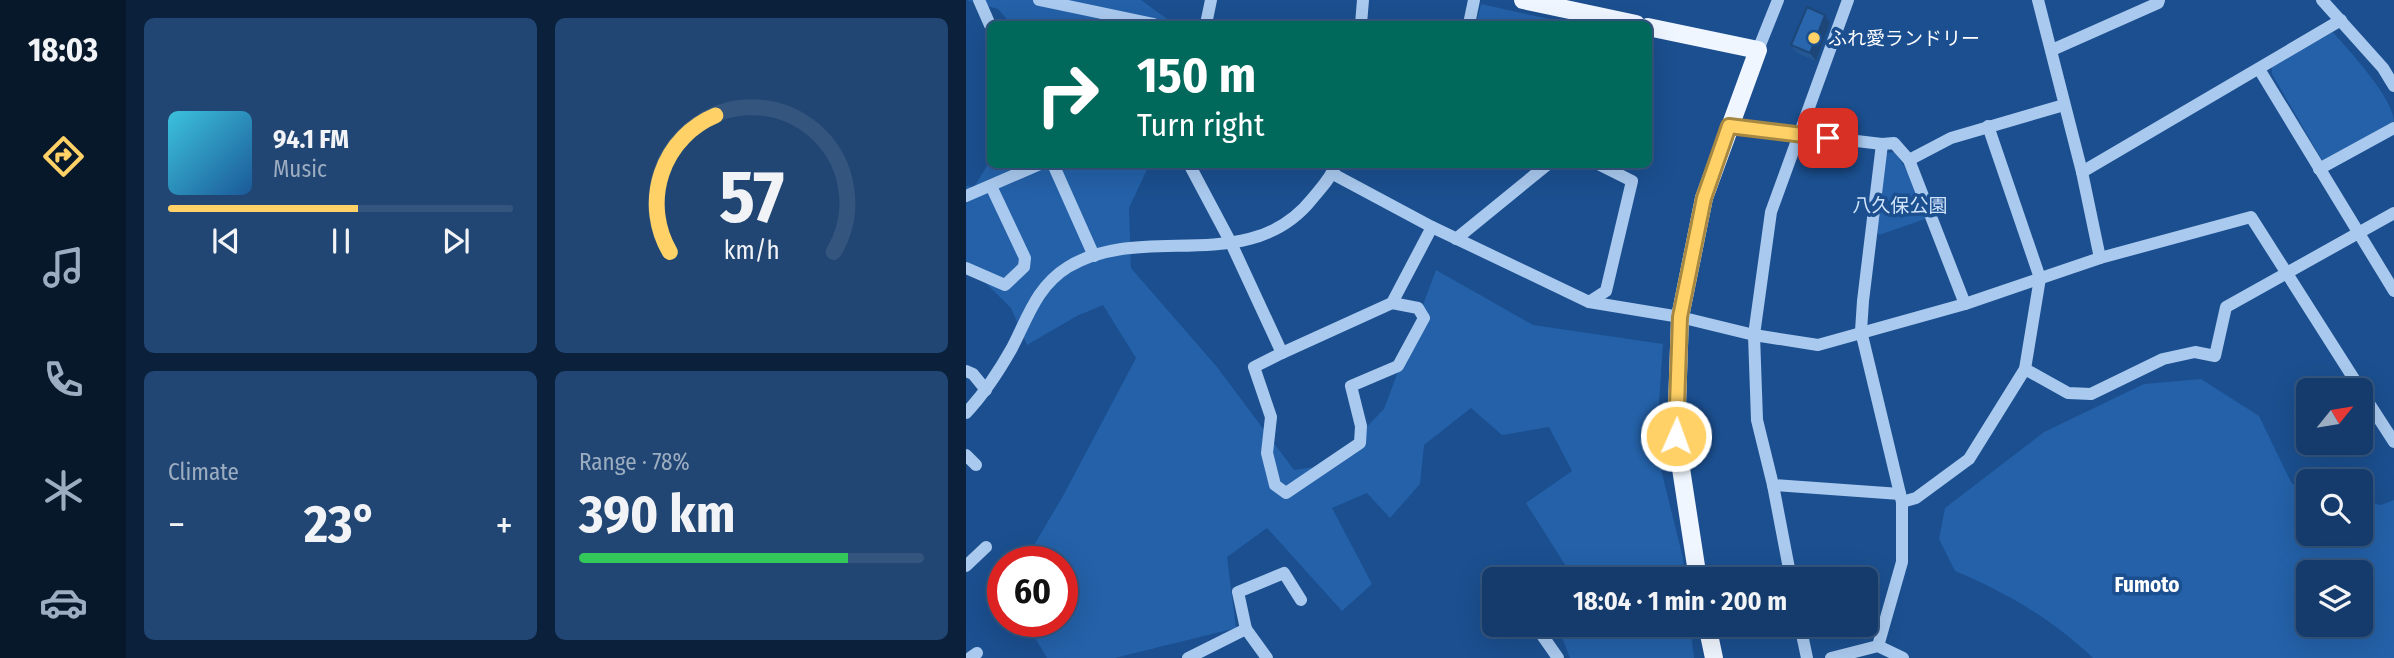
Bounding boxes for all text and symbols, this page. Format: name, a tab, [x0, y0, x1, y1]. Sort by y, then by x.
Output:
place label: ふれ愛ランドリー	[1828, 27, 1980, 50]
marker: ふれ愛ランドリー	[1806, 30, 1822, 46]
text: 18:03	[28, 31, 98, 69]
text: 150 m	[1137, 46, 1256, 105]
icon: right	[1022, 49, 1113, 140]
text: Turn right	[1137, 106, 1264, 144]
pin	[1798, 108, 1858, 168]
icon: arrive	[1809, 119, 1847, 157]
text: 94.1 FM	[273, 124, 349, 155]
icon: directions	[39, 132, 88, 181]
text: 57	[719, 154, 784, 241]
text: Music	[273, 155, 327, 183]
park label: 八久保公園	[1852, 194, 1948, 217]
icon: previous	[207, 222, 245, 260]
icon: pause	[322, 222, 360, 260]
icon: next	[437, 222, 475, 260]
text: km/h	[724, 236, 779, 266]
icon: music	[39, 243, 88, 292]
icon: phone	[39, 355, 88, 404]
north arrow	[2296, 378, 2373, 455]
map controls	[2296, 378, 2373, 637]
position arrow	[1639, 399, 1713, 473]
text: Range · 78%	[579, 448, 690, 476]
text: Climate	[168, 458, 239, 486]
icon: climate	[39, 466, 88, 515]
button: search	[2296, 469, 2373, 546]
text: 390 km	[579, 483, 735, 546]
text: 23°	[304, 493, 377, 556]
text: −	[168, 502, 185, 548]
text: +	[496, 502, 513, 548]
speed limit sign: 60	[987, 546, 1078, 637]
button: layers	[2296, 560, 2373, 637]
district label: Fumoto	[2115, 572, 2179, 598]
icon: car	[39, 578, 88, 627]
text: 18:04 · 1 min · 200 m	[1573, 586, 1787, 617]

